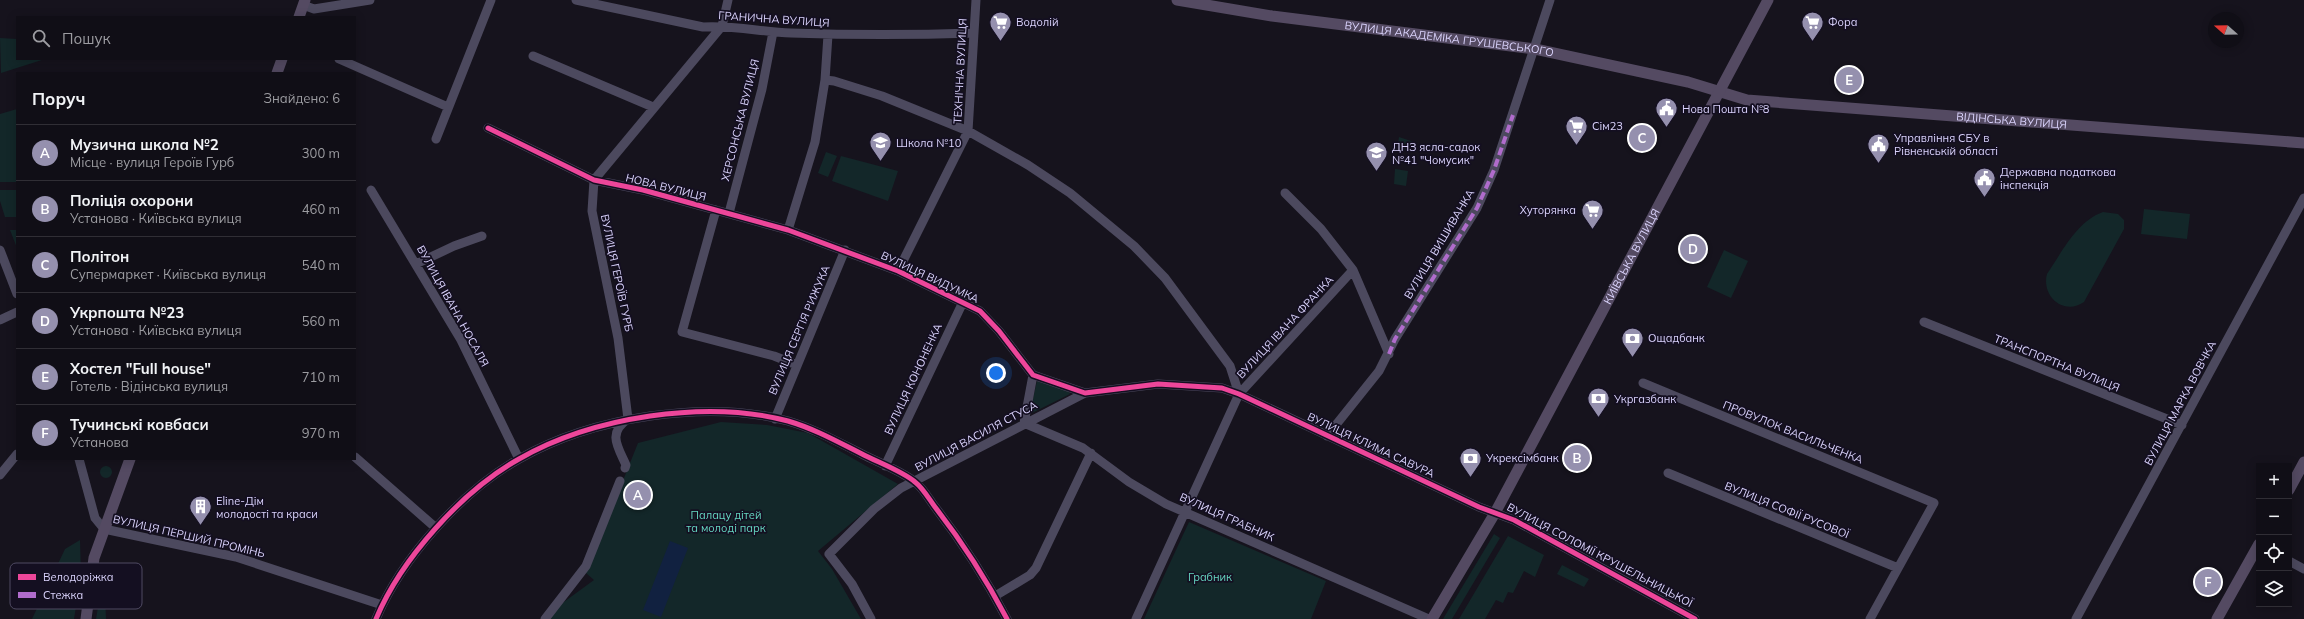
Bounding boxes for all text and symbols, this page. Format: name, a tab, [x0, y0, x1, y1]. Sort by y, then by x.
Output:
street label: ГРАНИЧНА ВУЛИЦЯ	[718, 8, 830, 30]
supermarket icon: Водолій	[988, 9, 1014, 42]
supermarket icon: Фора	[1800, 9, 1826, 42]
north arrow	[2208, 12, 2244, 48]
place label: Водолій	[1016, 15, 1059, 29]
place label: Фора	[1828, 15, 1857, 29]
search box	[16, 16, 356, 60]
street label: ТЕХНІЧНА ВУЛИЦЯ	[950, 18, 970, 124]
street label: ВУЛИЦЯ АКАДЕМІКА ГРУШЕВСЬКОГО	[1344, 18, 1555, 60]
icon: search	[30, 27, 52, 49]
text: Пошук	[62, 29, 111, 48]
street label: ХЕРСОНСЬКА ВУЛИЦЯ	[718, 57, 762, 183]
pin: E	[1836, 65, 1862, 95]
text: Поруч	[32, 88, 85, 109]
text: Знайдено: 6	[263, 90, 340, 106]
public building icon: Нова Пошта №8	[1653, 96, 1679, 129]
place label: Нова Пошта №8	[1682, 102, 1770, 116]
street label: ВІДІНСЬКА ВУЛИЦЯ	[1956, 109, 2067, 132]
supermarket icon: Сім23	[1563, 113, 1589, 146]
place label: Сім23	[1592, 119, 1623, 133]
pin: C	[1629, 123, 1655, 153]
school or university icon: Школа №10	[867, 130, 893, 163]
public building icon: Управління СБУ в Рівненській області	[1865, 131, 1891, 164]
place label: Управління СБУ в Рівненській області	[1893, 131, 1998, 158]
text: Музична школа №2	[70, 135, 219, 154]
place label: Школа №10	[896, 136, 962, 150]
school or university icon: ДНЗ ясла-садок №41 "Чомусик"	[1364, 140, 1390, 173]
place label: ДНЗ ясла-садок №41 "Чомусик"	[1392, 140, 1480, 167]
text: A	[40, 145, 50, 161]
text: 300 m	[302, 145, 340, 161]
text: Місце · вулиця Героїв Гурб	[70, 154, 234, 170]
public building icon: Державна податкова інспекція	[1971, 165, 1997, 198]
place label: Державна податкова інспекція	[2000, 165, 2116, 192]
street label: НОВА ВУЛИЦЯ	[624, 170, 708, 204]
street label: ВУЛИЦЯ ВИШИВАНКА	[1401, 187, 1477, 301]
text: Поліцiя охорони	[70, 191, 193, 210]
supermarket icon: Хуторянка	[1579, 197, 1605, 230]
text: B	[41, 201, 49, 217]
text: 460 m	[302, 201, 340, 217]
place label: Хуторянка	[1520, 203, 1576, 217]
street label: КИЇВСЬКА ВУЛИЦЯ	[1600, 206, 1663, 307]
text: Установа · Київська вулиця	[70, 210, 242, 226]
street label: ВУЛИЦЯ ГЕРОЇВ ГУРБ	[598, 213, 636, 333]
pin: D	[1680, 234, 1706, 264]
street label: ВУЛИЦЯ ІВАНА НОСАЛЯ	[414, 243, 492, 369]
text: Політон	[70, 247, 129, 266]
street label: ВУЛИЦЯ ВИДУМКА	[879, 248, 981, 306]
text: C	[41, 257, 49, 273]
text: 540 m	[302, 257, 340, 273]
street label: ВУЛИЦЯ СЕРГІЯ РИЖУКА	[765, 263, 833, 397]
text: Супермаркет · Київська вулиця	[70, 266, 266, 282]
street label: ВУЛИЦЯ ІВАНА ФРАНКА	[1234, 273, 1336, 381]
text: Укрпошта №23	[70, 303, 184, 322]
text: D	[40, 313, 50, 329]
text: 560 m	[302, 313, 340, 329]
street label: ВУЛИЦЯ КОНОНЕНКА	[881, 321, 945, 437]
text: Установа · Київська вулиця	[70, 322, 242, 338]
bank icon: Ощадбанк	[1619, 325, 1645, 358]
place label: Ощадбанк	[1648, 331, 1705, 345]
street label: ТРАНСПОРТНА ВУЛИЦЯ	[1992, 331, 2122, 395]
street label: ВУЛИЦЯ МАРКА ВОВЧКА	[2141, 338, 2219, 468]
text: Хостел "Full house"	[70, 359, 211, 378]
your location	[986, 363, 1006, 383]
text: E	[41, 369, 49, 385]
text: 710 m	[302, 369, 340, 385]
text: Готель · Відінська вулиця	[70, 378, 228, 394]
bank icon: Укргазбанк	[1586, 386, 1612, 419]
place label: Укргазбанк	[1613, 392, 1676, 406]
street label: ПРОВУЛОК ВАСИЛЬЧЕНКА	[1721, 397, 1865, 467]
street label: ВУЛИЦЯ ВАСИЛЯ СТУСА	[912, 398, 1040, 474]
street label: ВУЛИЦЯ КЛИМА САВУРА	[1305, 409, 1437, 481]
text: Тучинські ковбаси	[70, 415, 209, 434]
text: F	[41, 425, 49, 441]
text: 970 m	[302, 425, 340, 441]
text: Установа	[70, 434, 129, 450]
pin: B	[1564, 443, 1590, 473]
bank icon: Укрексімбанк	[1457, 445, 1483, 478]
place label: Укрексімбанк	[1485, 451, 1559, 465]
map controls	[2256, 463, 2292, 607]
button: +	[2256, 463, 2292, 499]
street label: ВУЛИЦЯ СОФІЇ РУСОВОЇ	[1723, 479, 1851, 541]
pin: A	[625, 480, 651, 510]
street label: ВУЛИЦЯ ГРАБНИК	[1177, 490, 1277, 544]
building icon: Eline-Дім молодості та краси	[188, 494, 214, 527]
place label: Eline-Дім молодості та краси	[216, 494, 318, 521]
button: −	[2256, 499, 2292, 535]
street label: ВУЛИЦЯ СОЛОМІЇ КРУШЕЛЬНИЦЬКОЇ	[1505, 500, 1695, 610]
park label: Палацу дітей та молоді парк	[686, 508, 766, 535]
street label: ВУЛИЦЯ ПЕРШИЙ ПРОМІНЬ	[112, 512, 266, 560]
button: locate	[2256, 535, 2292, 571]
legend	[10, 563, 142, 609]
pin: F	[2195, 567, 2221, 597]
text: Велодоріжка	[43, 570, 113, 584]
park label: Грабник	[1188, 570, 1232, 584]
button: layers	[2256, 571, 2292, 607]
text: Стежка	[43, 588, 83, 602]

